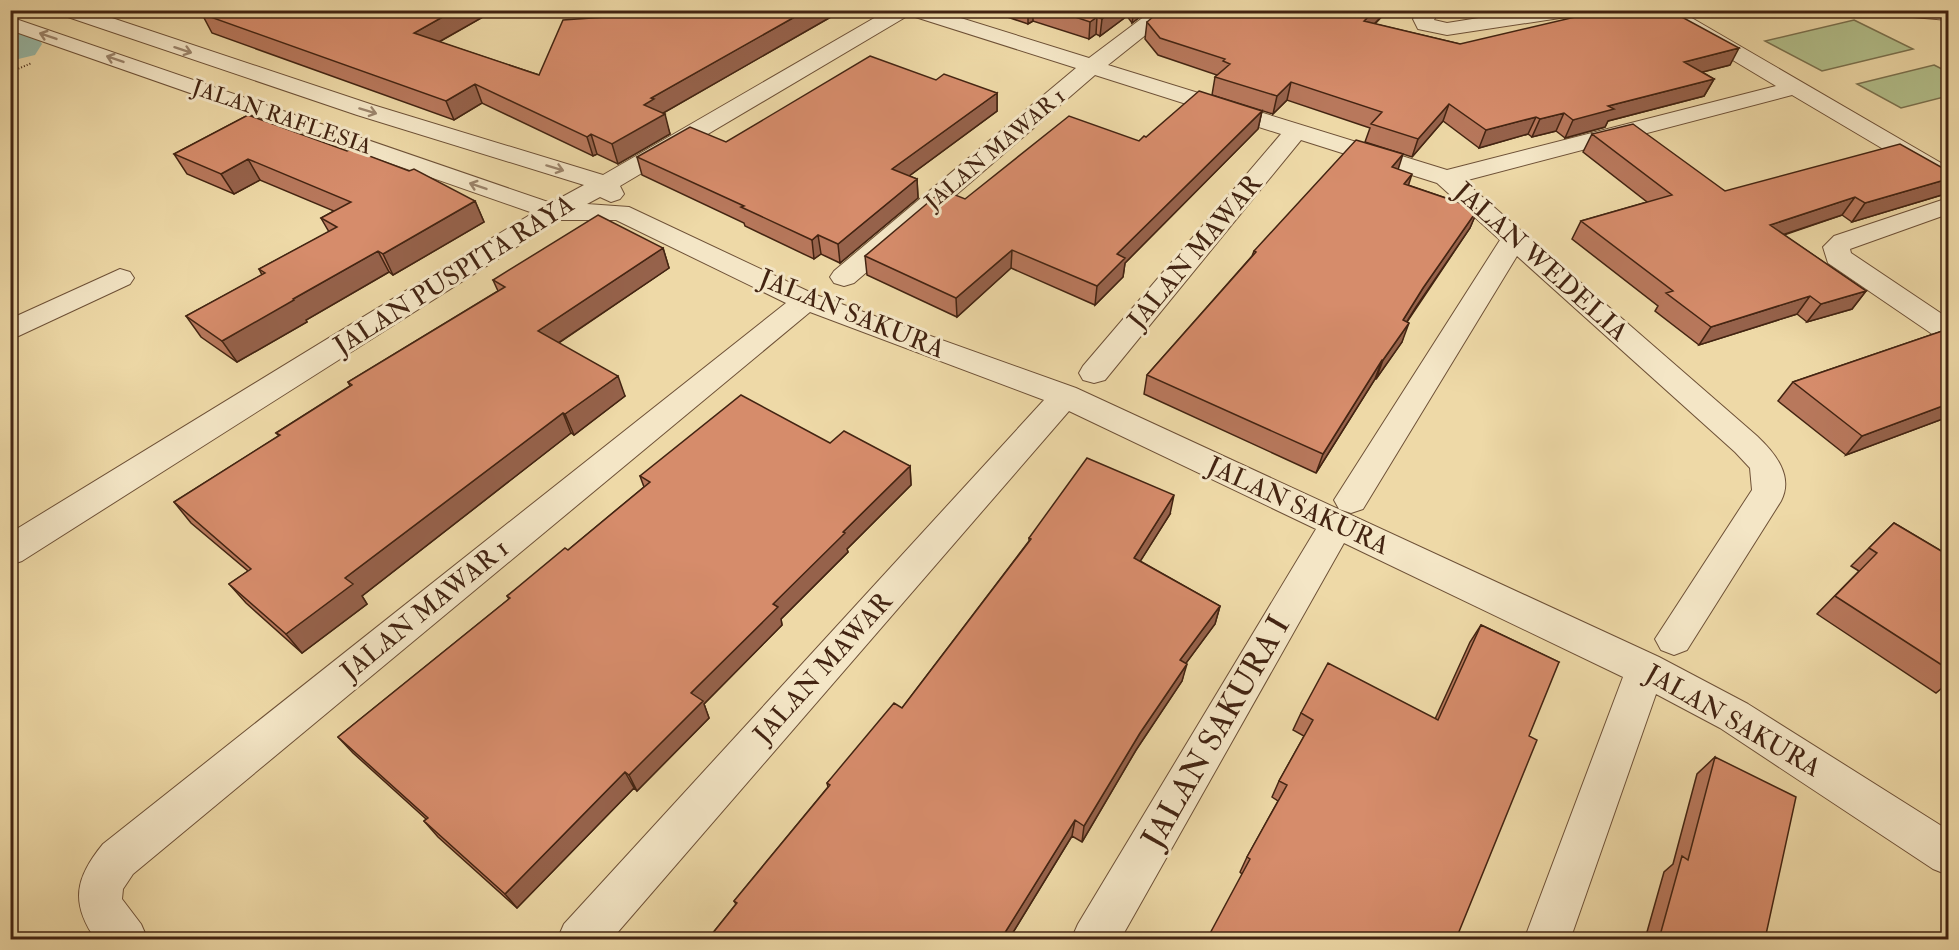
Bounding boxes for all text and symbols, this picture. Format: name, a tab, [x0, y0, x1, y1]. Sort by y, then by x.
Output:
one-way arrow	[39, 29, 58, 40]
one-way arrow	[173, 45, 192, 56]
one-way arrow	[106, 53, 125, 64]
street label: JALAN RAFLESIA	[188, 73, 375, 161]
street label: JALAN MAWAR 1	[918, 82, 1071, 217]
one-way arrow	[358, 106, 377, 117]
one-way arrow	[545, 163, 564, 174]
street label: JALAN MAWAR	[1120, 167, 1270, 337]
street label: JALAN WEDELIA	[1447, 175, 1635, 349]
one-way arrow	[469, 179, 488, 190]
street label: JALAN PUSPITA RAYA	[327, 188, 580, 363]
street label: JALAN SAKURA	[754, 262, 950, 366]
street label: JALAN SAKURA	[1201, 449, 1395, 562]
street label: JALAN MAWAR 1	[334, 533, 515, 688]
street label: JALAN MAWAR	[746, 585, 900, 751]
street label: JALAN SAKURA I	[1133, 608, 1299, 856]
street label: JALAN SAKURA	[1639, 657, 1827, 784]

